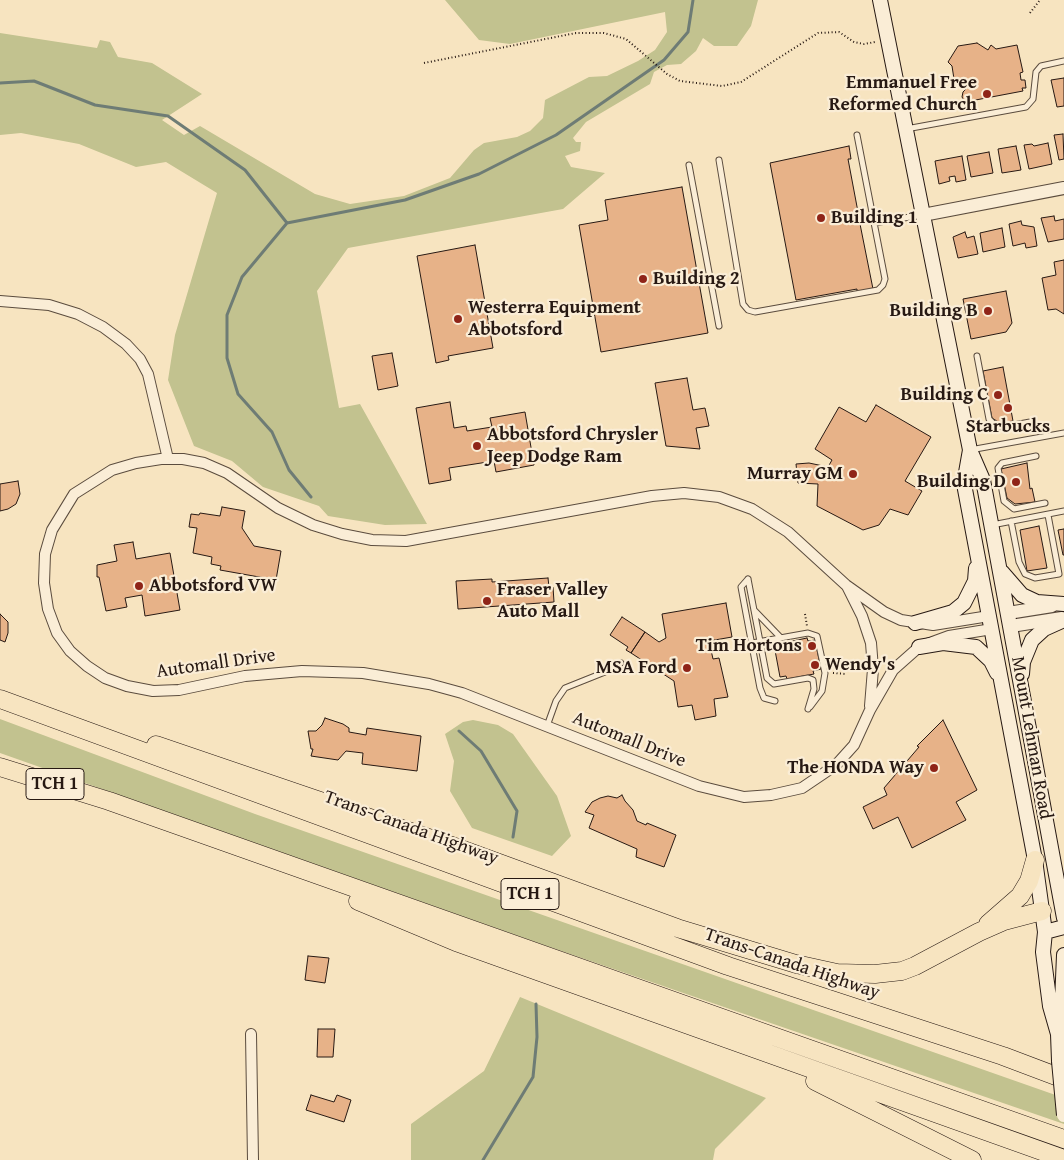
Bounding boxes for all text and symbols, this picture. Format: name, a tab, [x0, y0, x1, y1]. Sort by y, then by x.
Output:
place label: Emmanuel Free Reformed Church	[829, 72, 977, 116]
marker: Emmanuel Free Reformed Church	[981, 88, 993, 100]
place label: Building 1	[831, 207, 917, 229]
marker: Building 1	[815, 212, 827, 224]
place label: Building 2	[653, 268, 739, 290]
marker: Building 2	[637, 273, 649, 285]
place label: Westerra Equipment Abbotsford	[468, 297, 641, 341]
place label: Building B	[890, 300, 978, 322]
marker: Building B	[982, 305, 994, 317]
marker: Westerra Equipment Abbotsford	[452, 313, 464, 325]
place label: Building C	[901, 384, 988, 406]
marker: Building C	[992, 389, 1004, 401]
marker: Starbucks	[1002, 402, 1014, 414]
place label: Starbucks	[966, 416, 1050, 438]
place label: Abbotsford Chrysler Jeep Dodge Ram	[487, 424, 658, 468]
marker: Abbotsford Chrysler Jeep Dodge Ram	[471, 440, 483, 452]
place label: Murray GM	[747, 463, 843, 485]
marker: Murray GM	[847, 468, 859, 480]
place label: Building D	[917, 471, 1006, 493]
marker: Building D	[1010, 476, 1022, 488]
place label: Abbotsford VW	[149, 575, 277, 597]
place label: Fraser Valley Auto Mall	[497, 579, 608, 623]
marker: Abbotsford VW	[133, 580, 145, 592]
marker: Fraser Valley Auto Mall	[481, 595, 493, 607]
place label: Tim Hortons	[696, 635, 802, 657]
marker: Tim Hortons	[806, 640, 818, 652]
street label: Automall Drive	[155, 644, 277, 684]
place label: Wendy's	[825, 654, 895, 676]
street label: Mount Lehman Road	[1005, 655, 1057, 821]
place label: MSA Ford	[596, 657, 677, 679]
marker: Wendy's	[809, 659, 821, 671]
marker: MSA Ford	[681, 662, 693, 674]
street label: Automall Drive	[569, 707, 689, 773]
place label: The HONDA Way	[787, 757, 924, 779]
marker: The HONDA Way	[928, 762, 940, 774]
road number: TCH 1	[26, 769, 84, 800]
street label: Trans-Canada Highway	[321, 786, 501, 870]
road number: TCH 1	[501, 879, 559, 910]
street label: Trans-Canada Highway	[701, 923, 883, 1005]

